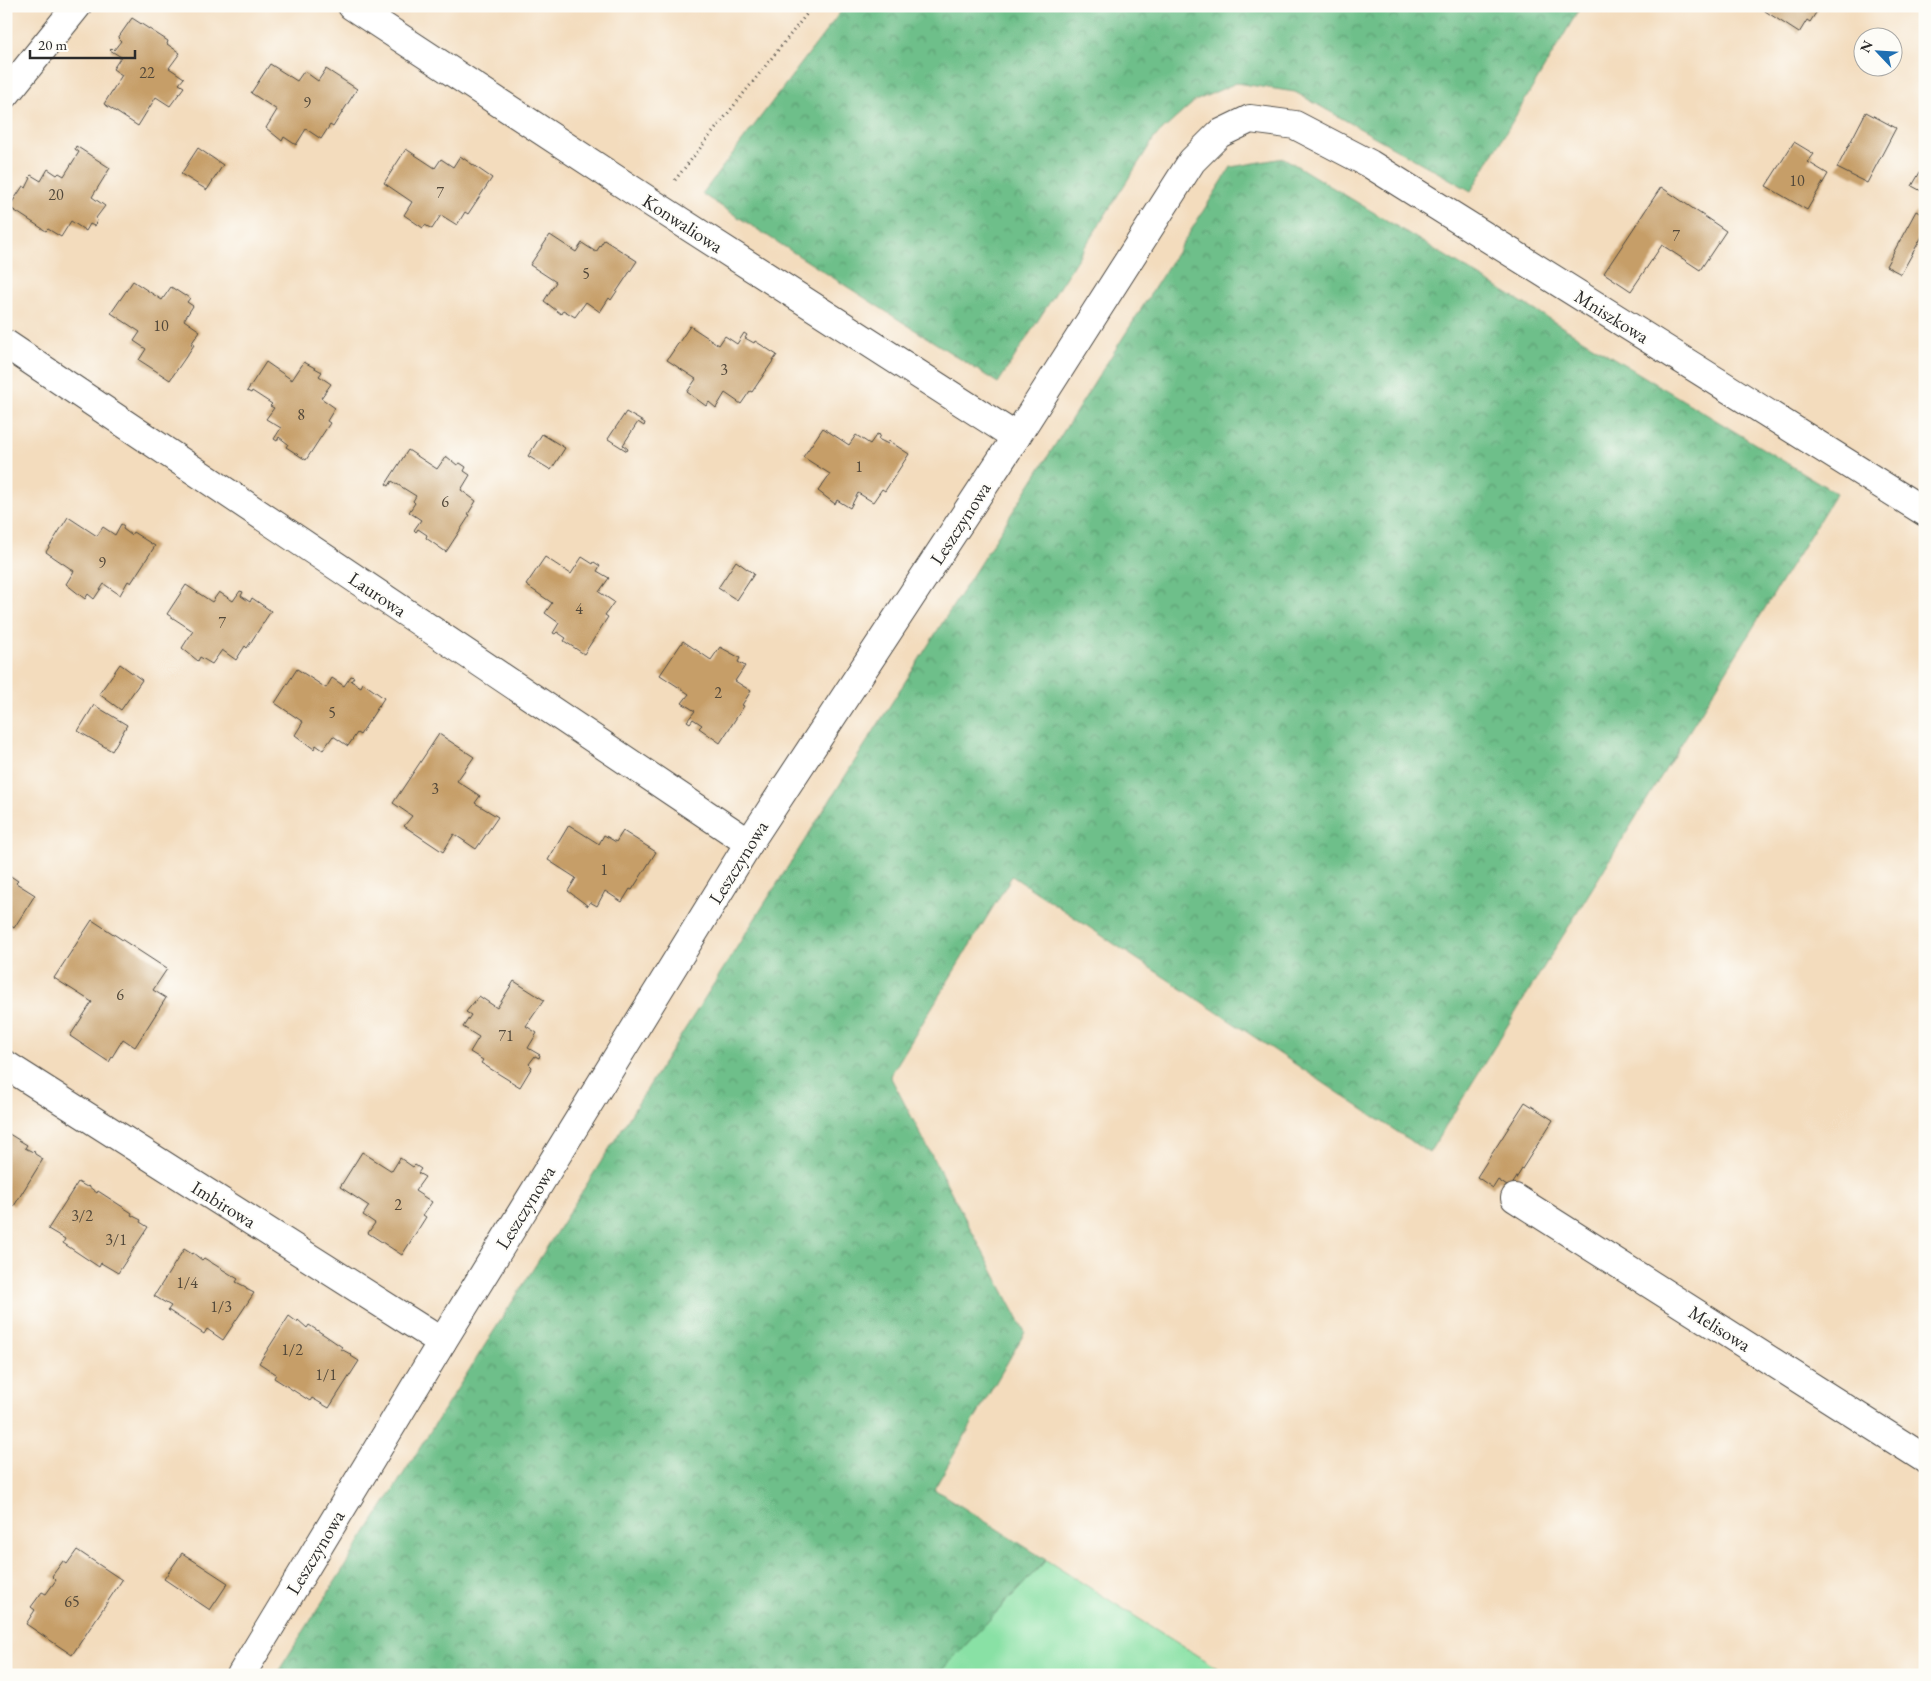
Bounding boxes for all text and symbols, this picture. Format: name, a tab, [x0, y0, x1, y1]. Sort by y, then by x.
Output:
scale bar	[30, 28, 135, 60]
north arrow	[1854, 28, 1904, 78]
text: 20 m	[38, 35, 67, 54]
text: N	[1856, 37, 1877, 55]
house number: 22	[139, 62, 155, 83]
house number: 9	[303, 92, 311, 113]
house number: 10	[1789, 170, 1805, 191]
house number: 7	[436, 182, 444, 203]
house number: 20	[48, 184, 64, 205]
street label: Konwaliowa	[638, 188, 728, 259]
house number: 7	[1672, 225, 1680, 246]
house number: 5	[582, 263, 590, 284]
street label: Mniszkowa	[1570, 284, 1654, 349]
house number: 10	[153, 315, 169, 336]
house number: 3	[720, 359, 728, 380]
house number: 8	[297, 404, 305, 425]
house number: 1	[855, 456, 863, 477]
street label: Leszczynowa	[924, 477, 997, 570]
house number: 6	[441, 491, 449, 512]
house number: 9	[98, 552, 106, 573]
street label: Laurowa	[344, 566, 412, 623]
house number: 4	[575, 598, 583, 619]
house number: 7	[218, 612, 226, 633]
house number: 2	[714, 682, 722, 703]
house number: 5	[328, 702, 336, 723]
house number: 3	[431, 778, 439, 799]
street label: Leszczynowa	[703, 815, 774, 909]
house number: 1	[600, 859, 608, 880]
house number: 6	[116, 984, 124, 1005]
house number: 71	[498, 1025, 514, 1046]
street label: Leszczynowa	[490, 1160, 561, 1254]
street label: Imbirowa	[187, 1175, 261, 1234]
house number: 2	[394, 1194, 402, 1215]
house number: 3/2	[71, 1205, 93, 1226]
house number: 3/1	[105, 1229, 127, 1250]
house number: 1/4	[176, 1272, 198, 1293]
house number: 1/3	[210, 1296, 232, 1317]
street label: Melisowa	[1684, 1300, 1756, 1358]
house number: 1/2	[281, 1339, 303, 1360]
house number: 1/1	[315, 1364, 337, 1385]
street label: Leszczynowa	[281, 1505, 351, 1599]
house number: 65	[64, 1591, 80, 1612]

